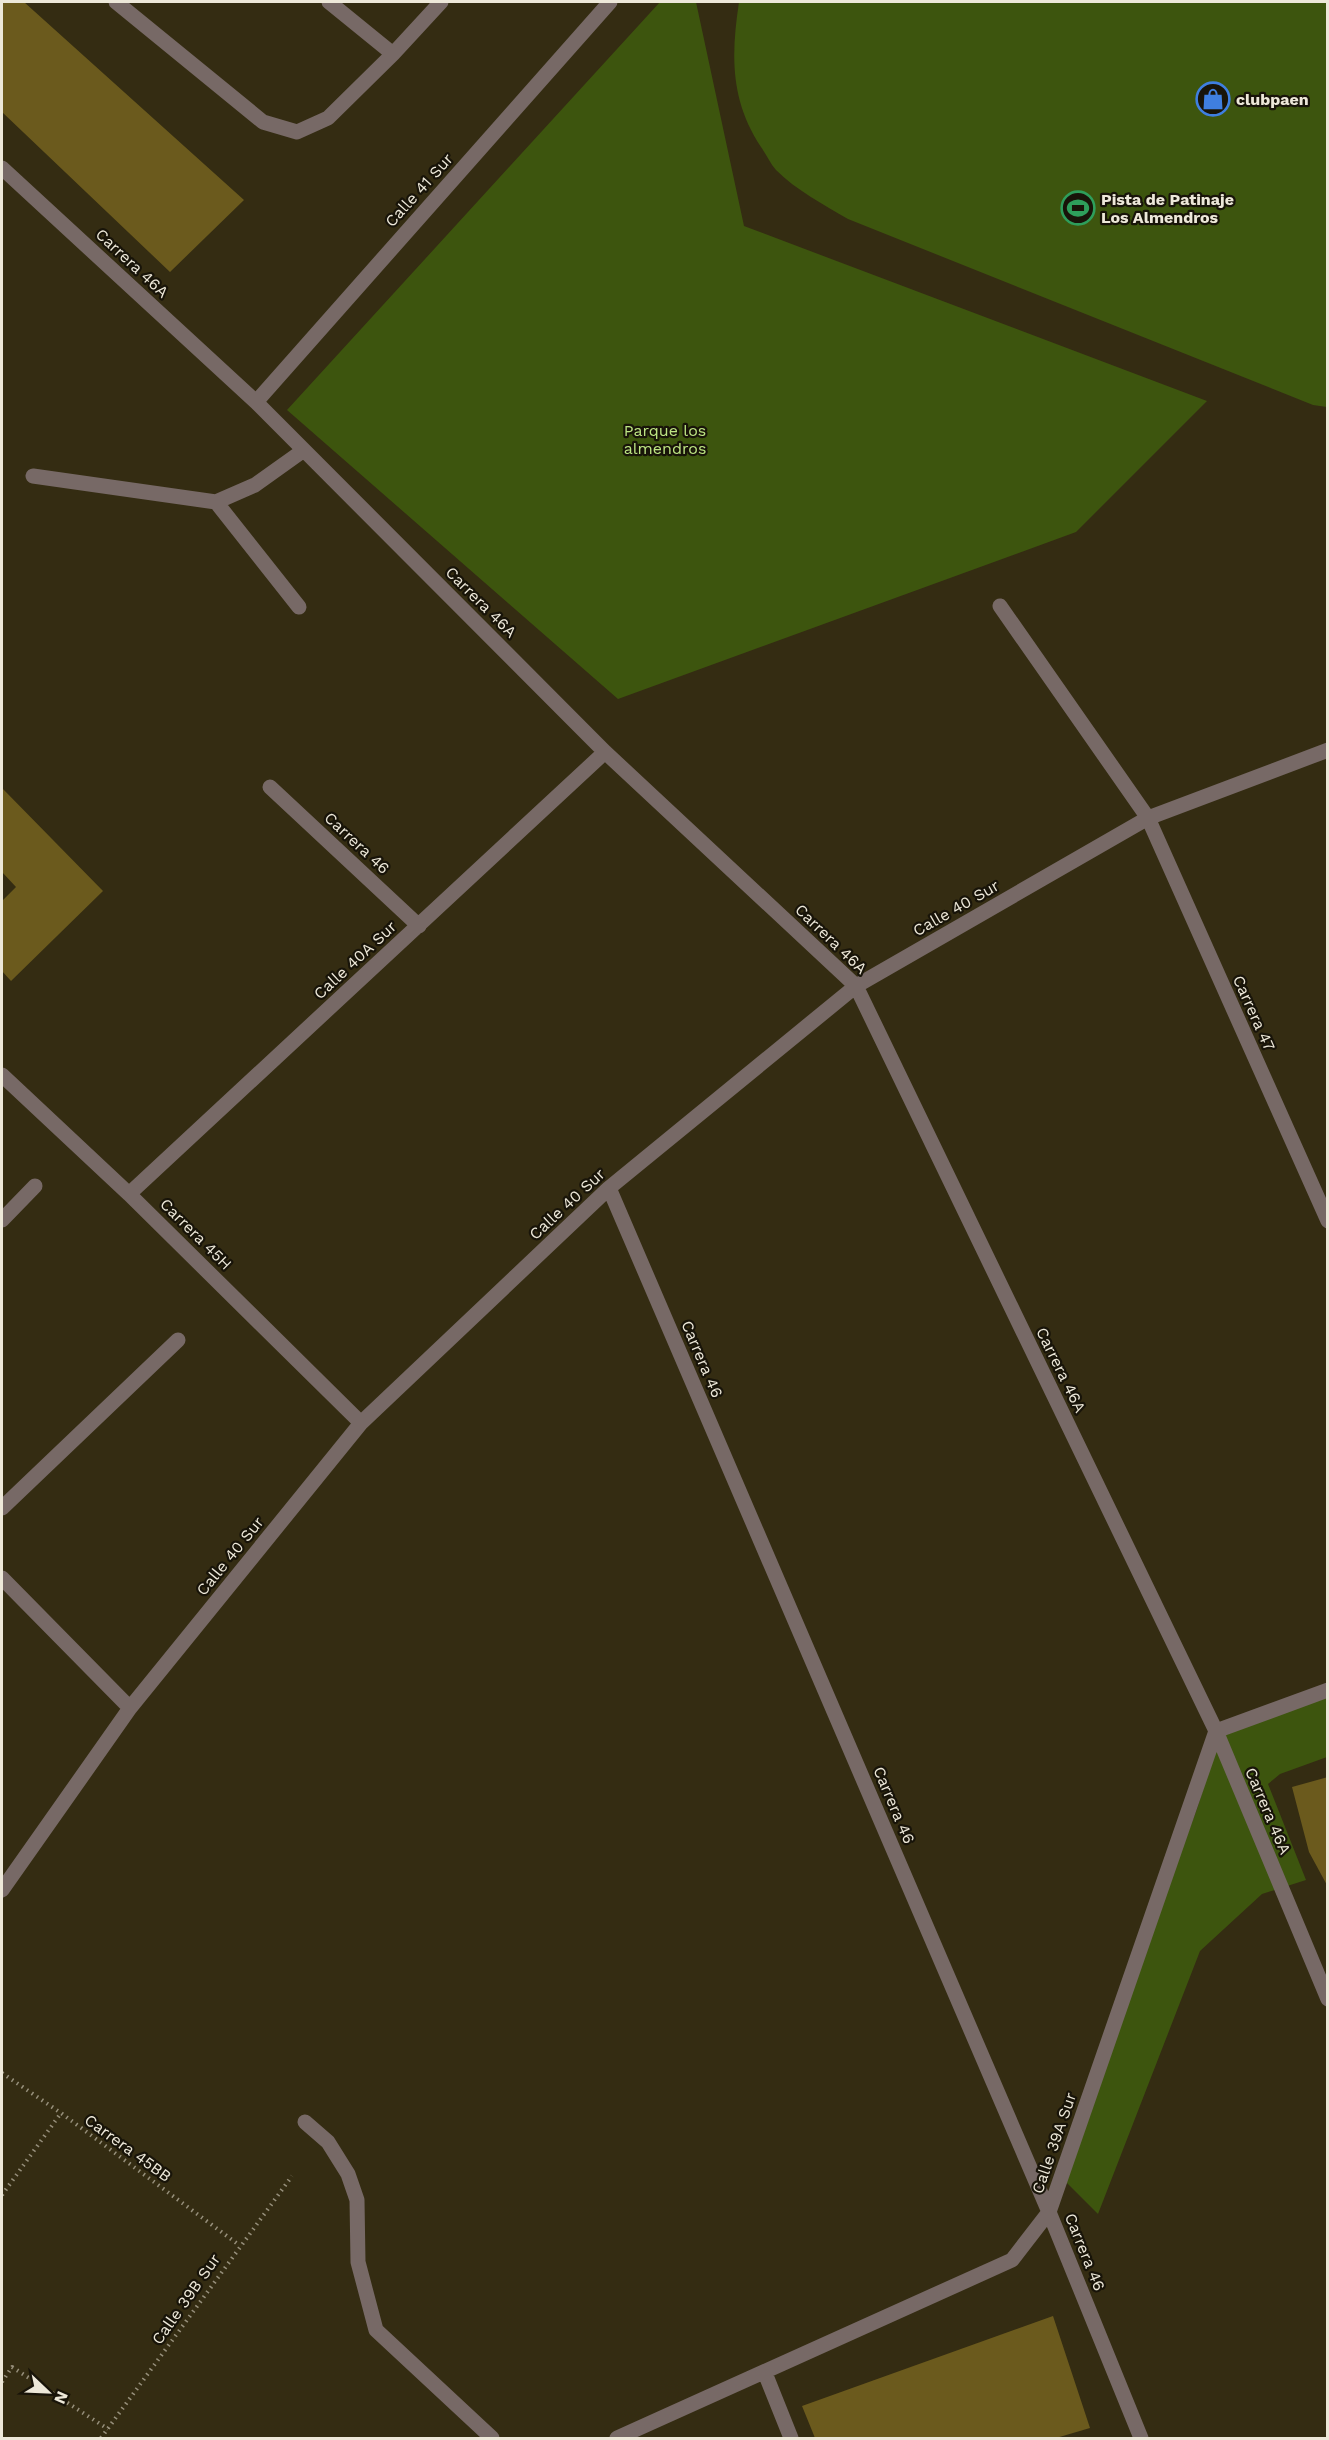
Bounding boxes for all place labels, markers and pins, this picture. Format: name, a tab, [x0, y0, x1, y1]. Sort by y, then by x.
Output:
shop icon: clubpaen	[1195, 81, 1231, 117]
place label: clubpaen	[1236, 90, 1309, 109]
sports icon: Pista de Patinaje Los Almendros	[1060, 190, 1096, 226]
place label: Pista de Patinaje Los Almendros	[1101, 190, 1234, 227]

